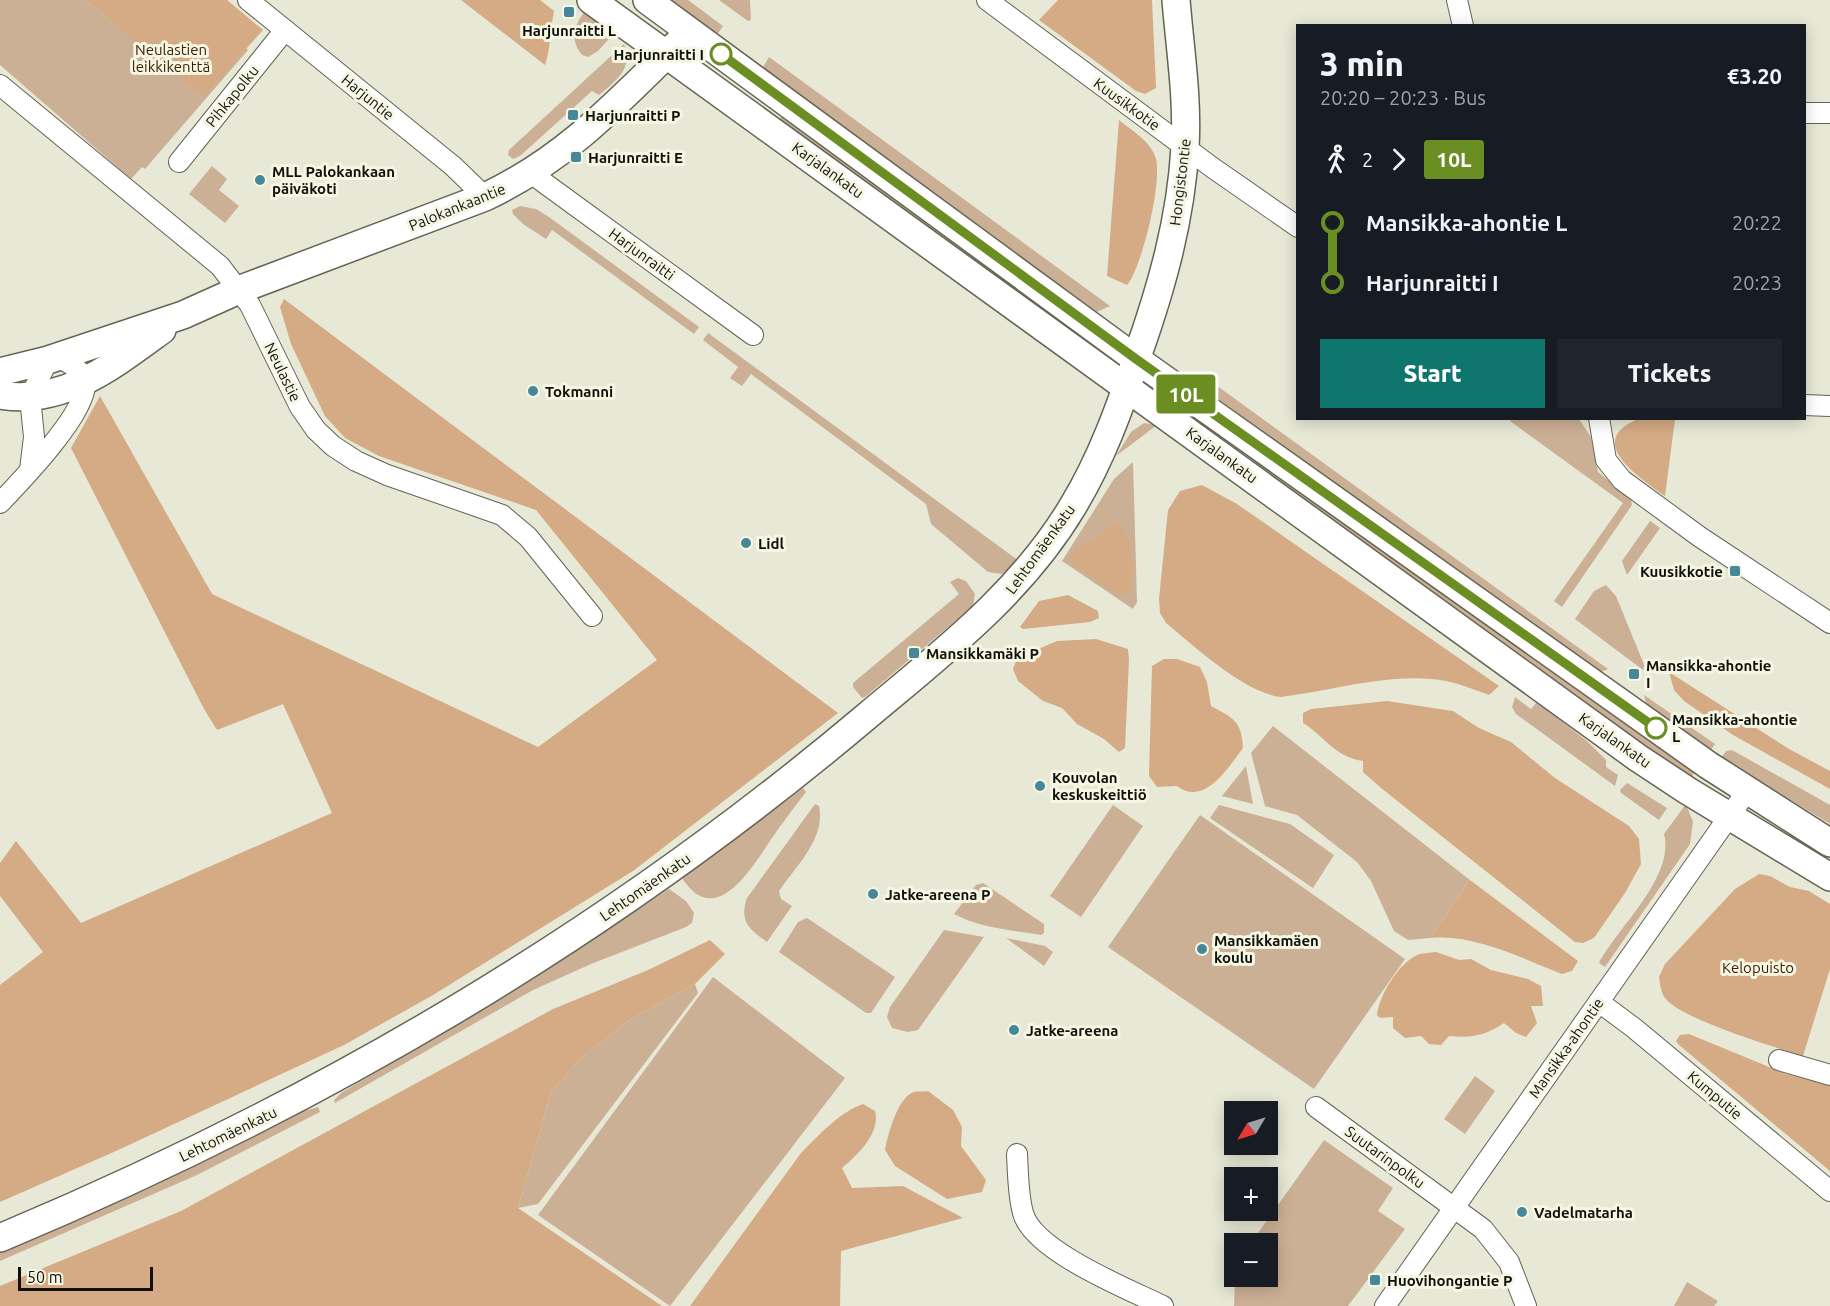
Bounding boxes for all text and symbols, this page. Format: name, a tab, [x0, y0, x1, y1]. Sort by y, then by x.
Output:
marker: Harjunraitti L	[562, 5, 576, 19]
place label: Harjunraitti L	[522, 22, 616, 39]
park label: Neulastien leikkikenttä	[132, 41, 210, 75]
marker: Harjunraitti I	[710, 43, 732, 65]
text: 3 min	[1320, 45, 1404, 82]
place label: Harjunraitti I	[614, 46, 704, 63]
street label: Pihkapolku	[202, 62, 262, 130]
text: €3.20	[1727, 63, 1782, 88]
street label: Harjuntie	[338, 71, 398, 123]
street label: Kuusikkotie	[1091, 74, 1163, 134]
text: 20:20 – 20:23 · Bus	[1320, 86, 1486, 109]
place label: Harjunraitti P	[585, 107, 680, 124]
marker: Harjunraitti P	[566, 108, 580, 122]
street label: Hongistontie	[1166, 137, 1194, 227]
street label: Karjalankatu	[789, 138, 867, 202]
icon: walk	[1320, 143, 1353, 176]
icon: forward	[1382, 143, 1415, 176]
text: 10L	[1436, 147, 1472, 171]
text: 2	[1362, 148, 1373, 171]
place label: Harjunraitti E	[588, 149, 683, 166]
marker: Harjunraitti E	[569, 150, 583, 164]
place label: MLL Palokankaan päiväkoti	[272, 163, 395, 197]
marker: MLL Palokankaan päiväkoti	[253, 173, 267, 187]
street label: Palokankaantie	[406, 180, 508, 234]
text: Mansikka-ahontie L	[1366, 210, 1567, 235]
text: 20:22	[1732, 211, 1782, 234]
street label: Harjunraitti	[606, 224, 678, 284]
text: Harjunraitti I	[1366, 270, 1499, 295]
text: 20:23	[1732, 271, 1782, 294]
button: Start	[1320, 339, 1545, 408]
button: Tickets	[1557, 339, 1782, 408]
street label: Neulastie	[261, 340, 305, 404]
line badge: 10L	[1152, 374, 1220, 414]
text: 10L	[1168, 382, 1204, 406]
place label: Tokmanni	[545, 383, 613, 400]
marker: Tokmanni	[526, 384, 540, 398]
street label: Karjalankatu	[1183, 423, 1261, 487]
street label: Lehtomäenkatu	[1002, 501, 1078, 597]
place label: Lidl	[758, 535, 784, 552]
marker: Lidl	[739, 536, 753, 550]
place label: Kuusikkotie	[1640, 563, 1723, 580]
marker: Kuusikkotie	[1728, 564, 1742, 578]
place label: Mansikkamäki P	[926, 645, 1039, 662]
marker: Mansikkamäki P	[907, 646, 921, 660]
place label: Mansikka-ahontie I	[1646, 657, 1771, 691]
marker: Mansikka-ahontie I	[1627, 667, 1641, 681]
street label: Karjalankatu	[1576, 709, 1654, 771]
place label: Mansikka-ahontie L	[1672, 711, 1797, 745]
marker: Mansikka-ahontie L	[1645, 717, 1667, 739]
place label: Kouvolan keskuskeittiö	[1052, 769, 1147, 803]
marker: Kouvolan keskuskeittiö	[1033, 779, 1047, 793]
street label: Lehtomäenkatu	[597, 850, 693, 924]
place label: Jatke-areena P	[885, 886, 991, 903]
marker: Jatke-areena P	[866, 887, 880, 901]
place label: Mansikkamäen koulu	[1214, 932, 1319, 966]
marker: Mansikkamäen koulu	[1195, 942, 1209, 956]
park label: Kelopuisto	[1722, 959, 1794, 976]
street label: Mansikka-ahontie	[1525, 995, 1607, 1101]
place label: Jatke-areena	[1026, 1022, 1118, 1039]
marker: Jatke-areena	[1007, 1023, 1021, 1037]
street label: Kumputie	[1684, 1067, 1746, 1123]
north arrow	[1224, 1101, 1278, 1155]
map controls	[1224, 1101, 1278, 1287]
street label: Lehtomäenkatu	[176, 1103, 280, 1165]
street label: Suutarinpolku	[1342, 1122, 1428, 1192]
button: +	[1224, 1167, 1278, 1221]
place label: Vadelmatarha	[1534, 1204, 1633, 1221]
marker: Vadelmatarha	[1515, 1205, 1529, 1219]
button: −	[1224, 1233, 1278, 1287]
scale bar	[18, 1264, 153, 1292]
text: 50 m	[27, 1268, 63, 1286]
place label: Huovihongantie P	[1387, 1272, 1512, 1289]
marker: Huovihongantie P	[1368, 1273, 1382, 1287]

